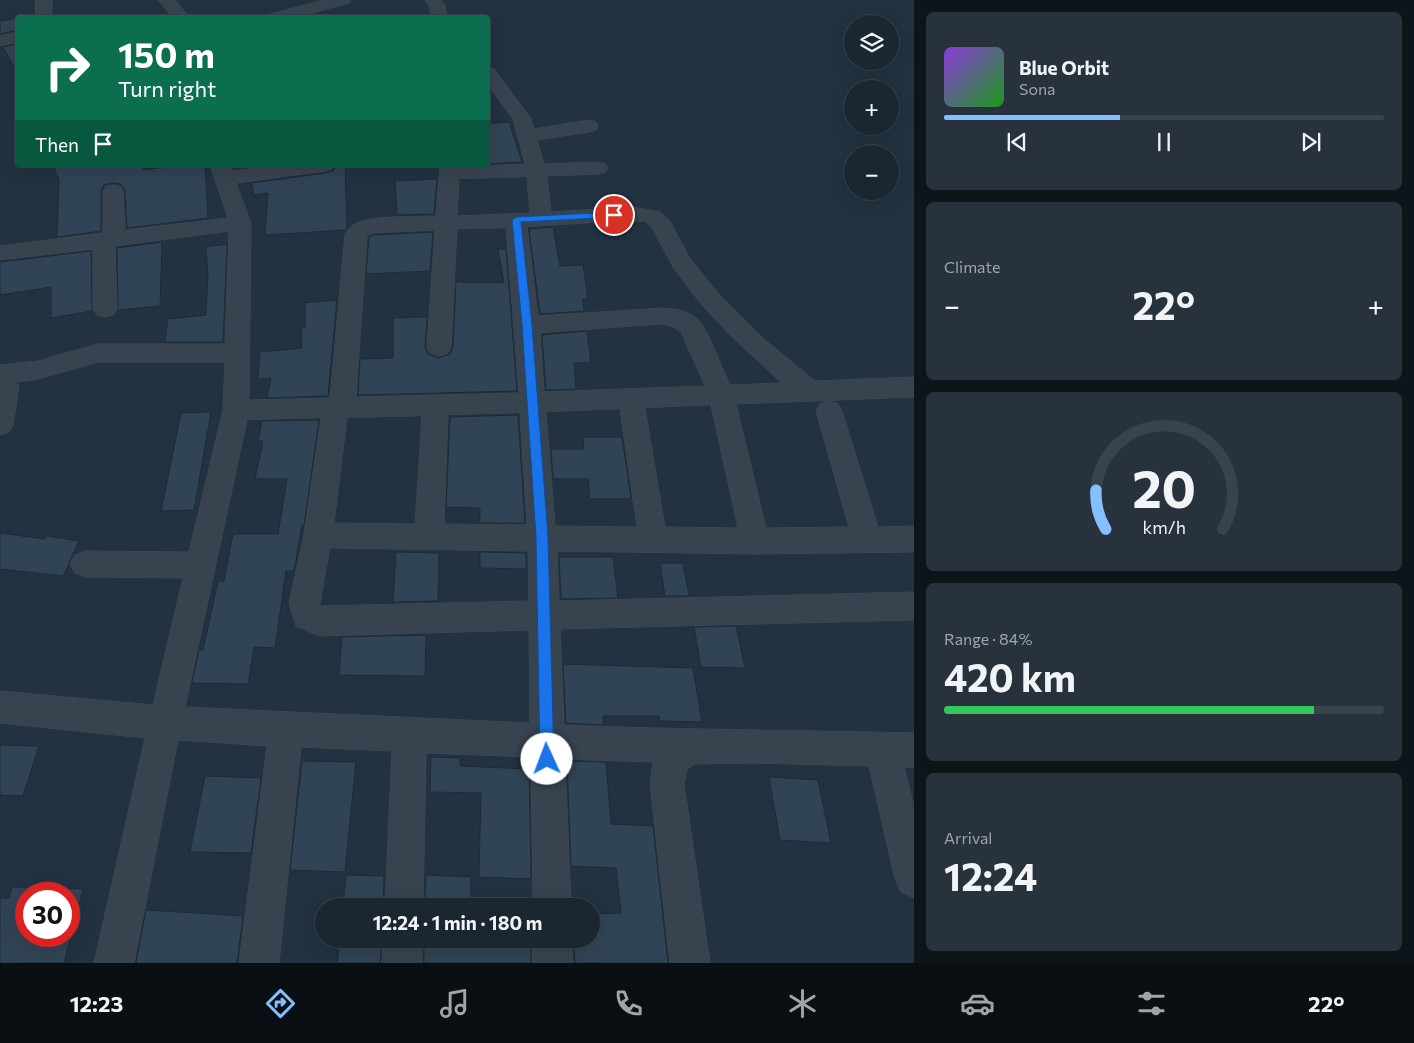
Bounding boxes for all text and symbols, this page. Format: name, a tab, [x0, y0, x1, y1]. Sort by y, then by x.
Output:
map controls	[844, 15, 899, 200]
button: layers	[844, 15, 899, 70]
text: 150 m	[118, 32, 215, 75]
icon: right	[35, 35, 100, 100]
text: Blue Orbit	[1019, 56, 1109, 79]
text: Turn right	[118, 75, 216, 102]
text: Sona	[1019, 79, 1055, 98]
button: +	[844, 80, 899, 135]
icon: previous	[1003, 128, 1031, 156]
icon: pause	[1150, 128, 1178, 156]
icon: next	[1297, 128, 1325, 156]
icon: arrive	[89, 130, 117, 158]
text: Then	[35, 133, 79, 156]
button: −	[844, 145, 899, 200]
pin	[593, 194, 635, 236]
icon: arrive	[600, 201, 628, 229]
text: Climate	[944, 257, 1000, 276]
text: 22°	[1132, 281, 1195, 328]
text: −	[944, 288, 960, 322]
text: +	[1368, 288, 1384, 322]
text: 20	[1132, 455, 1196, 519]
text: km/h	[1142, 516, 1186, 538]
text: Range · 84%	[944, 629, 1032, 648]
text: 420 km	[944, 653, 1076, 700]
position arrow	[520, 732, 572, 784]
text: Arrival	[944, 828, 992, 847]
text: 12:24	[944, 852, 1037, 899]
speed limit sign: 30	[15, 882, 80, 947]
text: 12:24 · 1 min · 180 m	[373, 911, 542, 934]
icon: directions	[263, 986, 298, 1021]
icon: music	[437, 986, 472, 1021]
icon: phone	[611, 986, 646, 1021]
icon: climate	[785, 986, 820, 1021]
icon: car	[960, 986, 995, 1021]
icon: filters	[1134, 986, 1169, 1021]
text: 12:23	[70, 990, 123, 1017]
text: 22°	[1308, 990, 1344, 1017]

